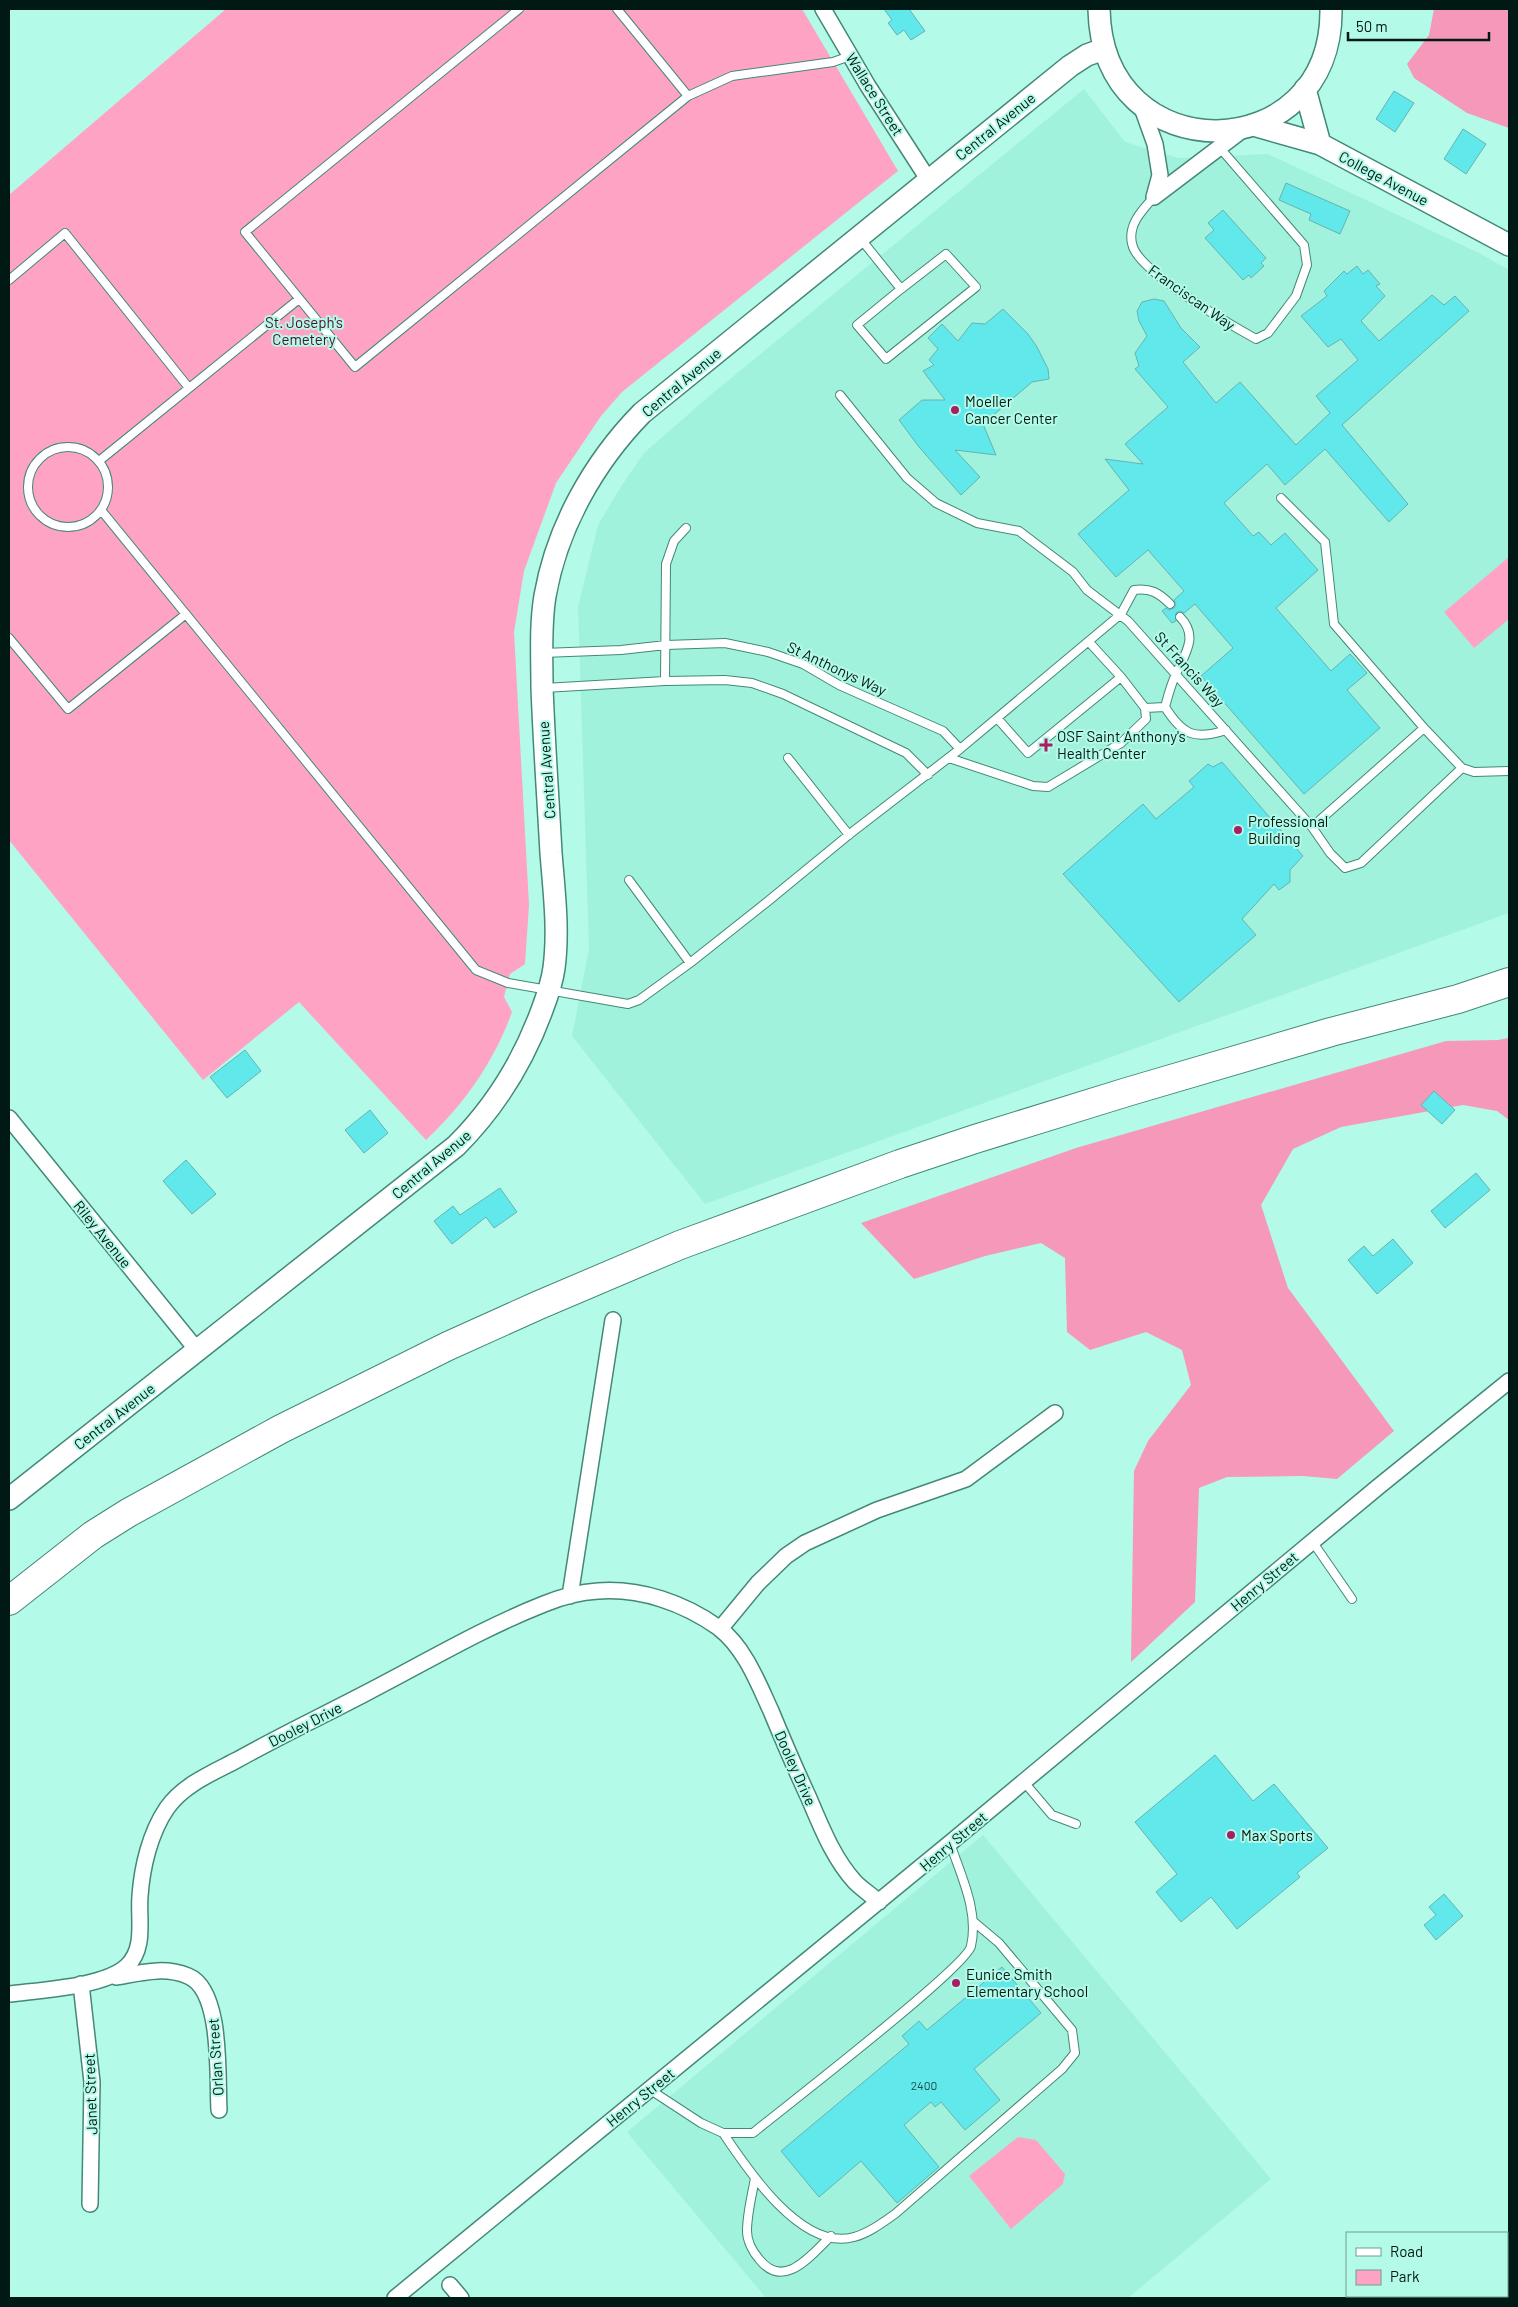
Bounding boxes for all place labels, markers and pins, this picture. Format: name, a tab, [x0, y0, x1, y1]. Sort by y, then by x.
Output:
place label: Moeller Cancer Center	[965, 392, 1058, 427]
marker: Moeller Cancer Center	[949, 404, 961, 416]
place label: OSF Saint Anthony's Health Center	[1057, 727, 1186, 762]
marker: OSF Saint Anthony's Health Center	[1039, 738, 1053, 752]
place label: Professional Building	[1248, 812, 1328, 847]
marker: Professional Building	[1232, 824, 1244, 836]
place label: Max Sports	[1241, 1826, 1313, 1844]
marker: Max Sports	[1225, 1829, 1237, 1841]
place label: Eunice Smith Elementary School	[966, 1965, 1088, 2000]
marker: Eunice Smith Elementary School	[950, 1977, 962, 1989]

